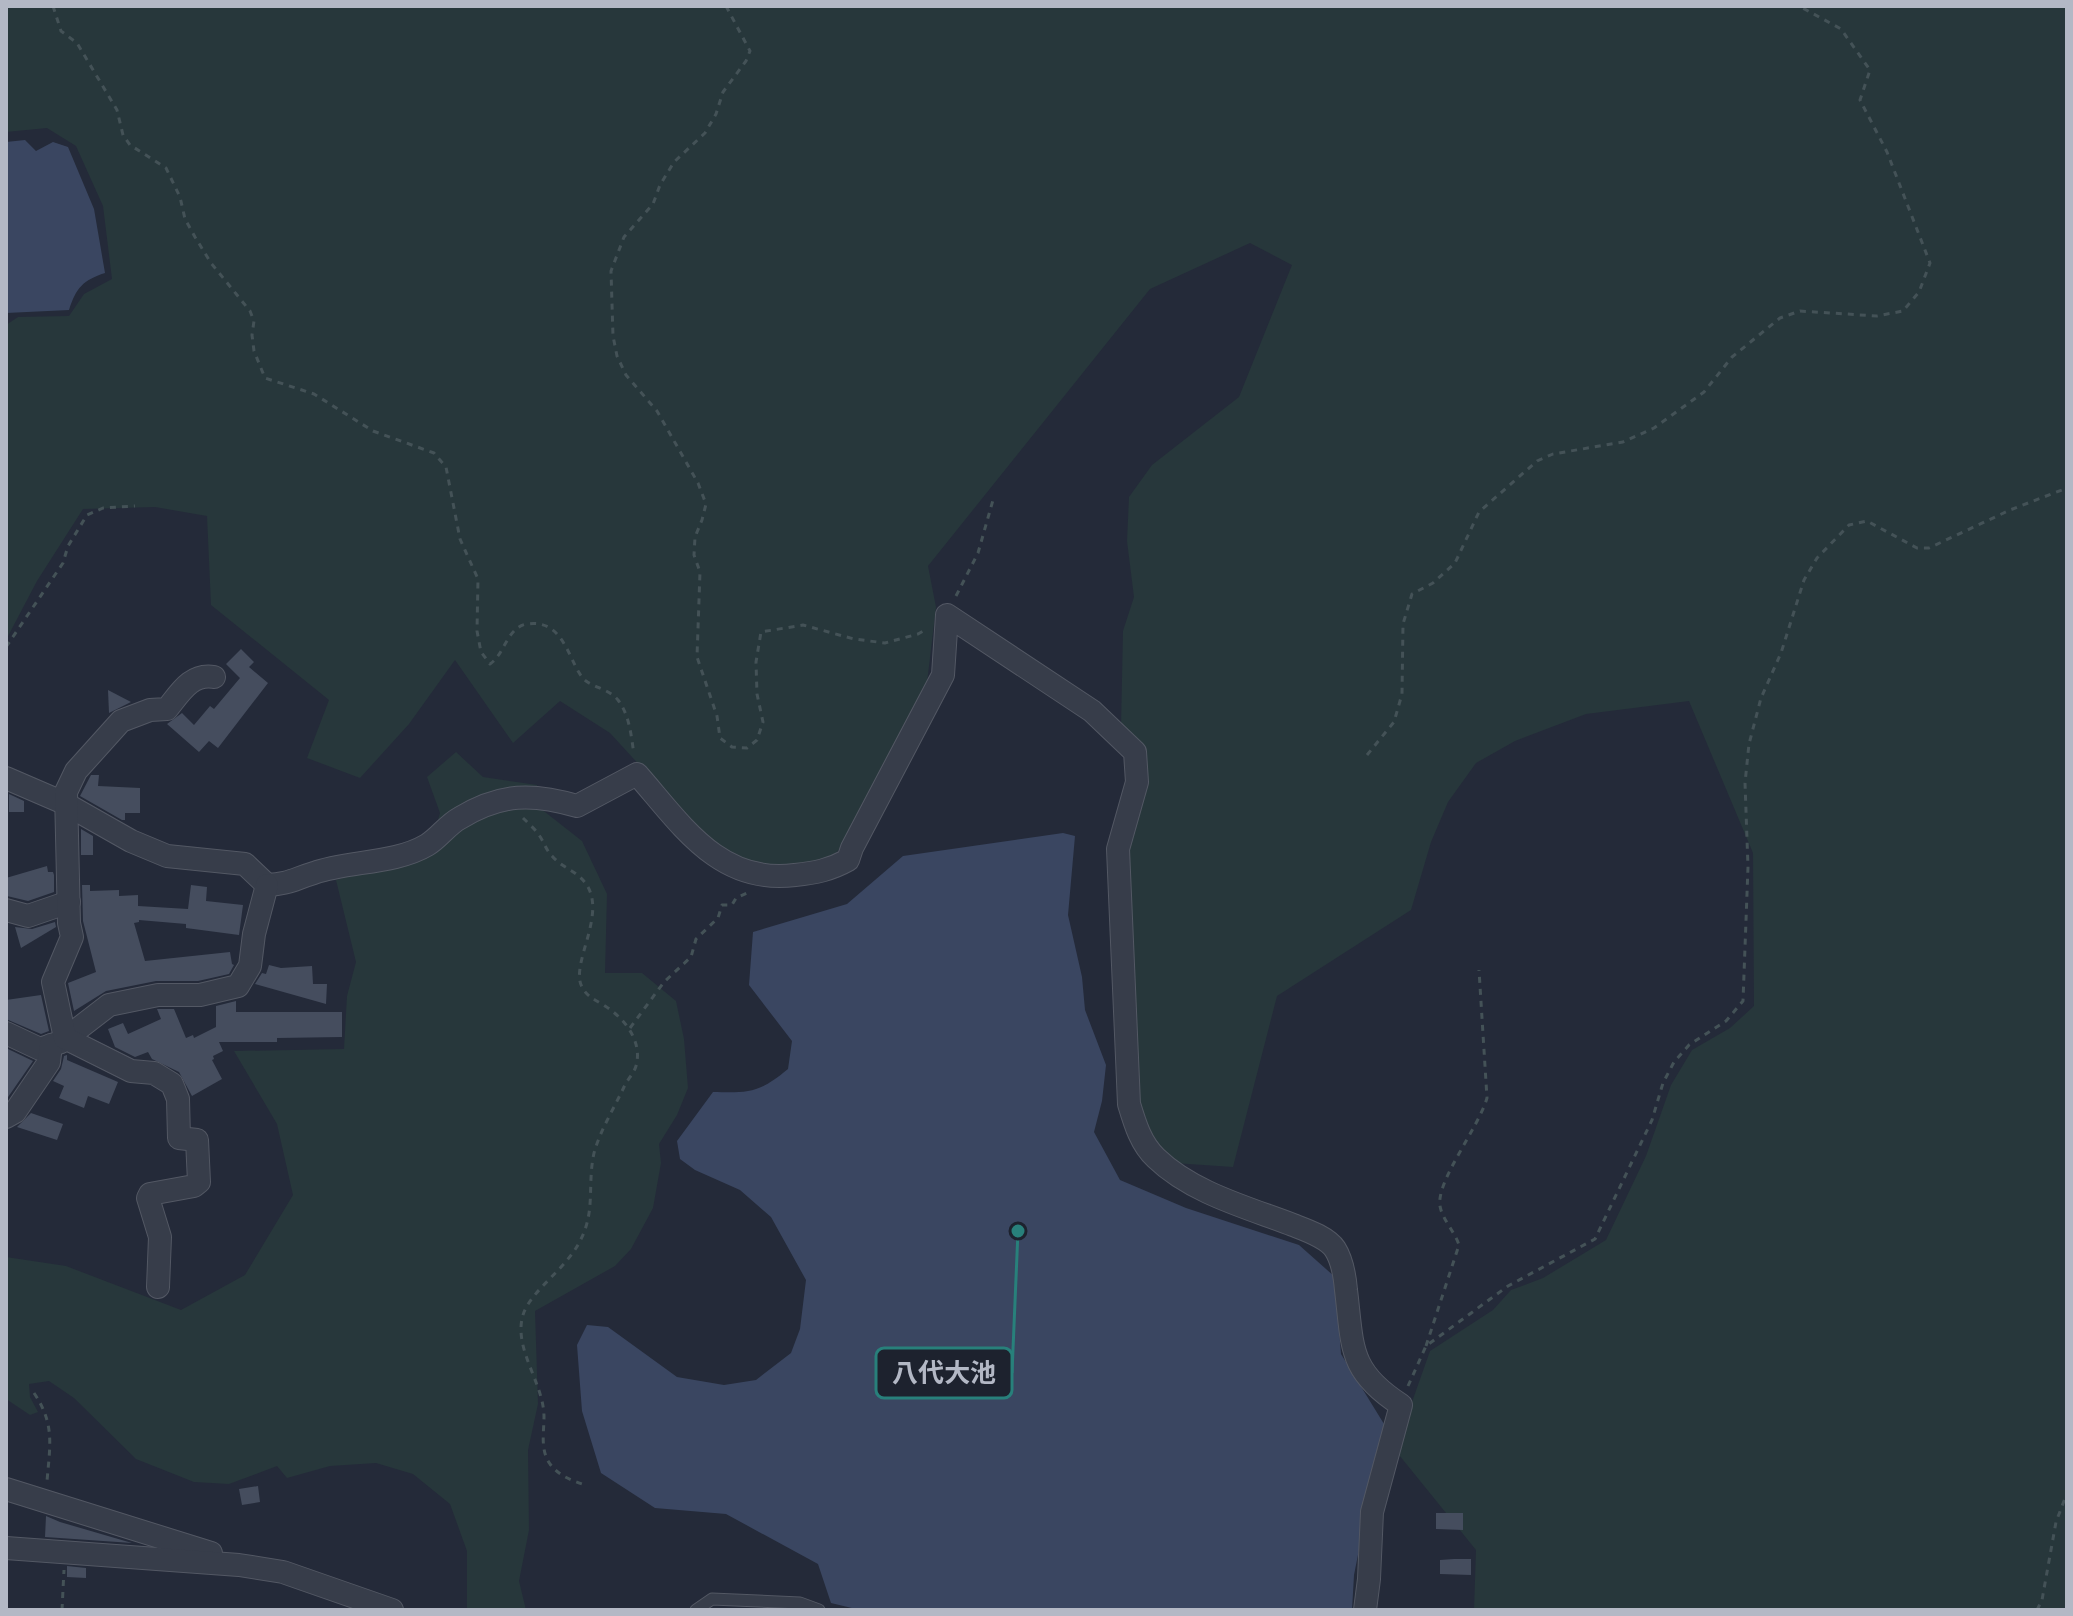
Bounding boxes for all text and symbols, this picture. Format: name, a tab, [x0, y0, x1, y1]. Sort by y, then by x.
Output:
callout: 八代大池	[876, 1348, 1012, 1398]
text: 八代大池	[892, 1356, 996, 1389]

